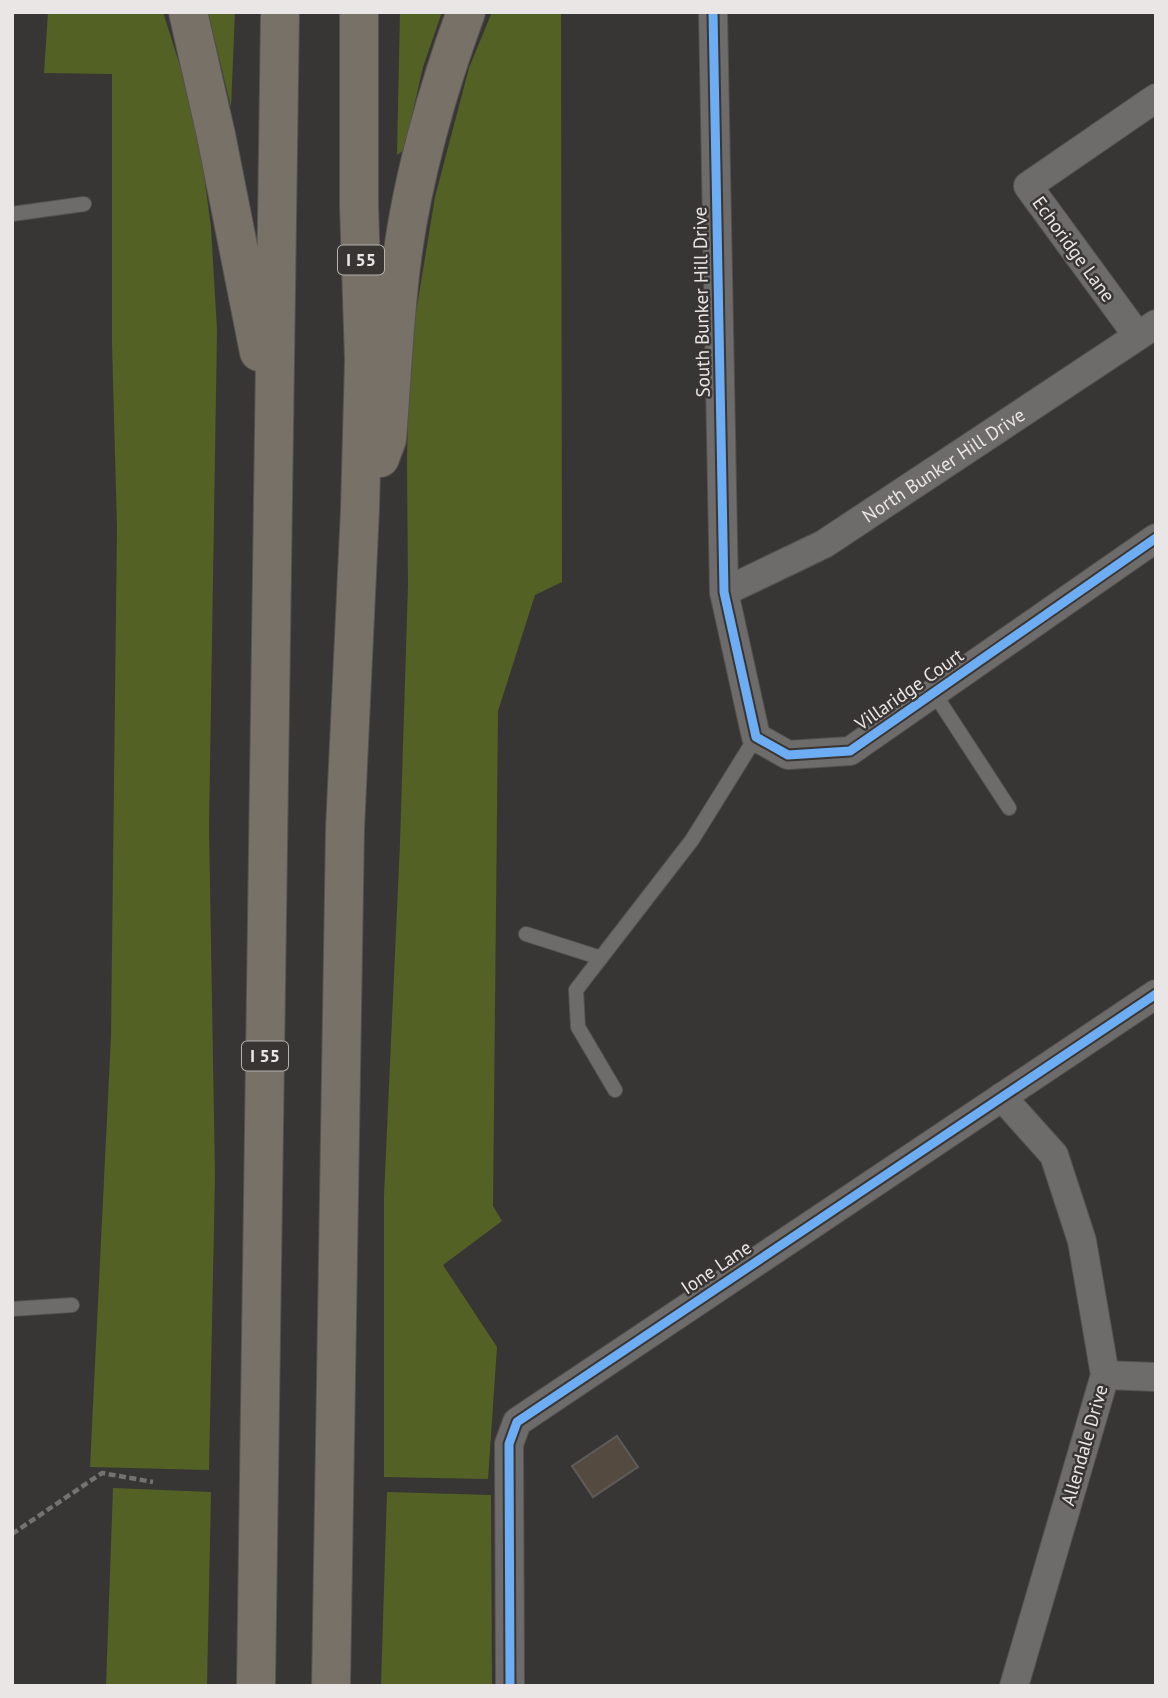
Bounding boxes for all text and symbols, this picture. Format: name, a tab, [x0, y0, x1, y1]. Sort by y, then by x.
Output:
street label: Echoridge Lane	[1028, 191, 1120, 307]
street label: South Bunker Hill Drive	[687, 206, 715, 398]
road number: I 55	[338, 246, 384, 274]
street label: North Bunker Hill Drive	[857, 402, 1029, 528]
street label: Villaridge Court	[849, 642, 968, 736]
road number: I 55	[242, 1042, 288, 1070]
street label: Ione Lane	[676, 1235, 756, 1299]
street label: Allendale Drive	[1055, 1382, 1113, 1508]

